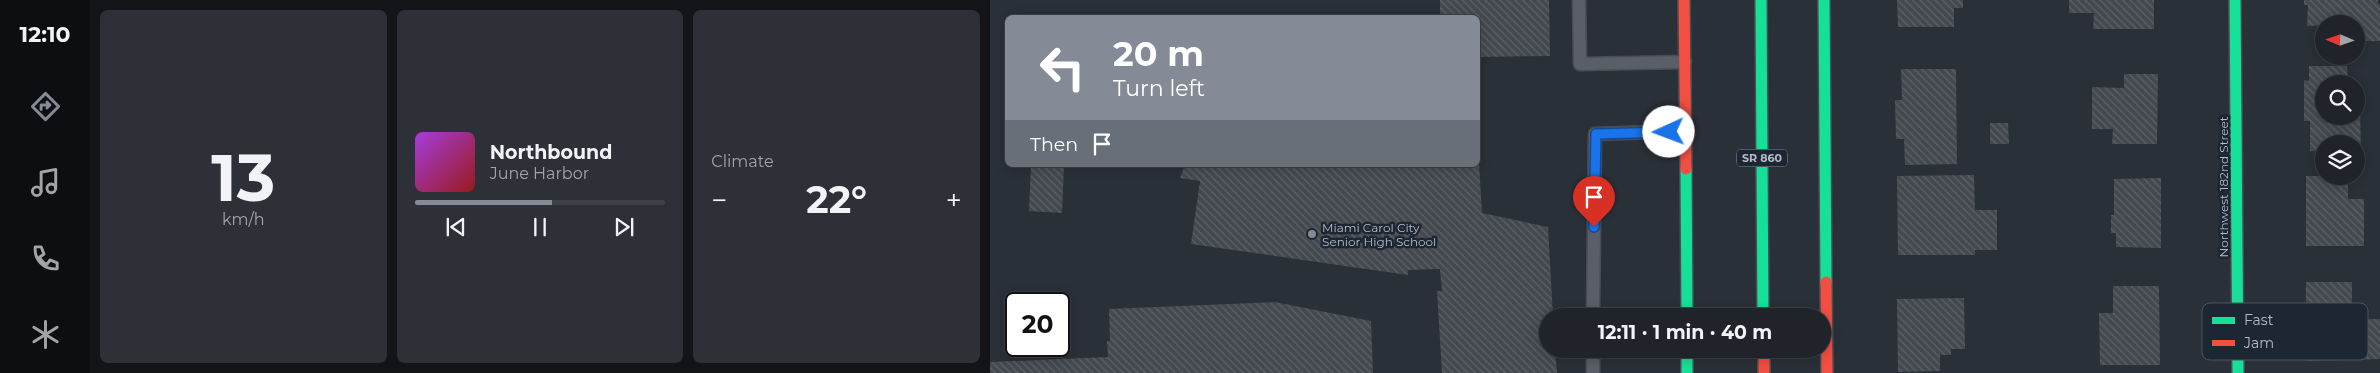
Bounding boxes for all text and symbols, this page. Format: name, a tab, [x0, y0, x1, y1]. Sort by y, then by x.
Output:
north arrow	[2315, 15, 2365, 65]
map controls	[2315, 15, 2365, 185]
text: 12:10	[20, 21, 70, 48]
text: 20 m	[1113, 32, 1204, 75]
icon: left	[1030, 35, 1095, 100]
text: Turn left	[1113, 75, 1205, 102]
button: search	[2315, 75, 2365, 125]
icon: directions	[28, 89, 63, 124]
position arrow	[1642, 105, 1694, 157]
street label: Northwest 182nd Street	[2216, 116, 2231, 258]
icon: arrive	[1088, 130, 1116, 158]
text: Then	[1030, 133, 1078, 156]
button: layers	[2315, 135, 2365, 185]
text: 13	[211, 138, 275, 217]
text: Northbound	[490, 141, 612, 164]
road number: SR 860	[1737, 150, 1787, 167]
text: Climate	[711, 152, 774, 171]
text: June Harbor	[490, 164, 589, 183]
icon: music	[28, 165, 63, 200]
text: 22°	[806, 176, 867, 223]
pin	[1573, 176, 1615, 227]
text: −	[711, 183, 727, 217]
text: +	[946, 183, 962, 217]
icon: arrive	[1580, 183, 1608, 211]
text: km/h	[222, 210, 265, 229]
icon: previous	[442, 213, 470, 241]
icon: pause	[526, 213, 554, 241]
icon: next	[610, 213, 638, 241]
place label: Miami Carol City Senior High School	[1322, 220, 1436, 249]
marker: Miami Carol City Senior High School	[1306, 228, 1318, 240]
icon: phone	[28, 241, 63, 276]
speed limit sign: 20	[1005, 292, 1070, 357]
legend	[2202, 303, 2368, 360]
text: Fast	[2244, 311, 2274, 329]
icon: climate	[28, 317, 63, 352]
text: 12:11 · 1 min · 40 m	[1598, 321, 1772, 344]
text: Jam	[2243, 334, 2274, 352]

